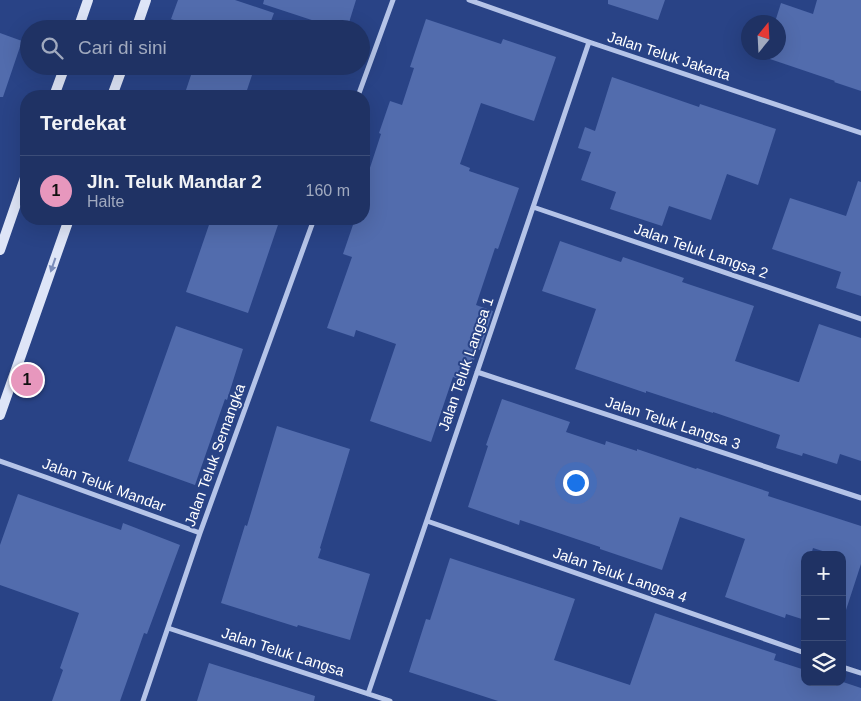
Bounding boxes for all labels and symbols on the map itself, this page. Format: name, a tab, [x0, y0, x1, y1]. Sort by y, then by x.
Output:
north arrow	[741, 15, 786, 60]
street label: Jalan Teluk Jakarta	[606, 28, 733, 84]
street label: Jalan Teluk Langsa 2	[632, 220, 770, 281]
one-way arrow	[49, 257, 56, 272]
street label: Jalan Teluk Langsa 1	[435, 295, 496, 433]
pin: 1	[11, 361, 43, 399]
street label: Jalan Teluk Semangka	[181, 381, 249, 529]
street label: Jalan Teluk Langsa 3	[604, 393, 743, 452]
street label: Jalan Teluk Mandar	[40, 454, 168, 515]
your location	[563, 470, 589, 496]
street label: Jalan Teluk Langsa 4	[551, 544, 689, 605]
street label: Jalan Teluk Langsa	[220, 624, 347, 680]

